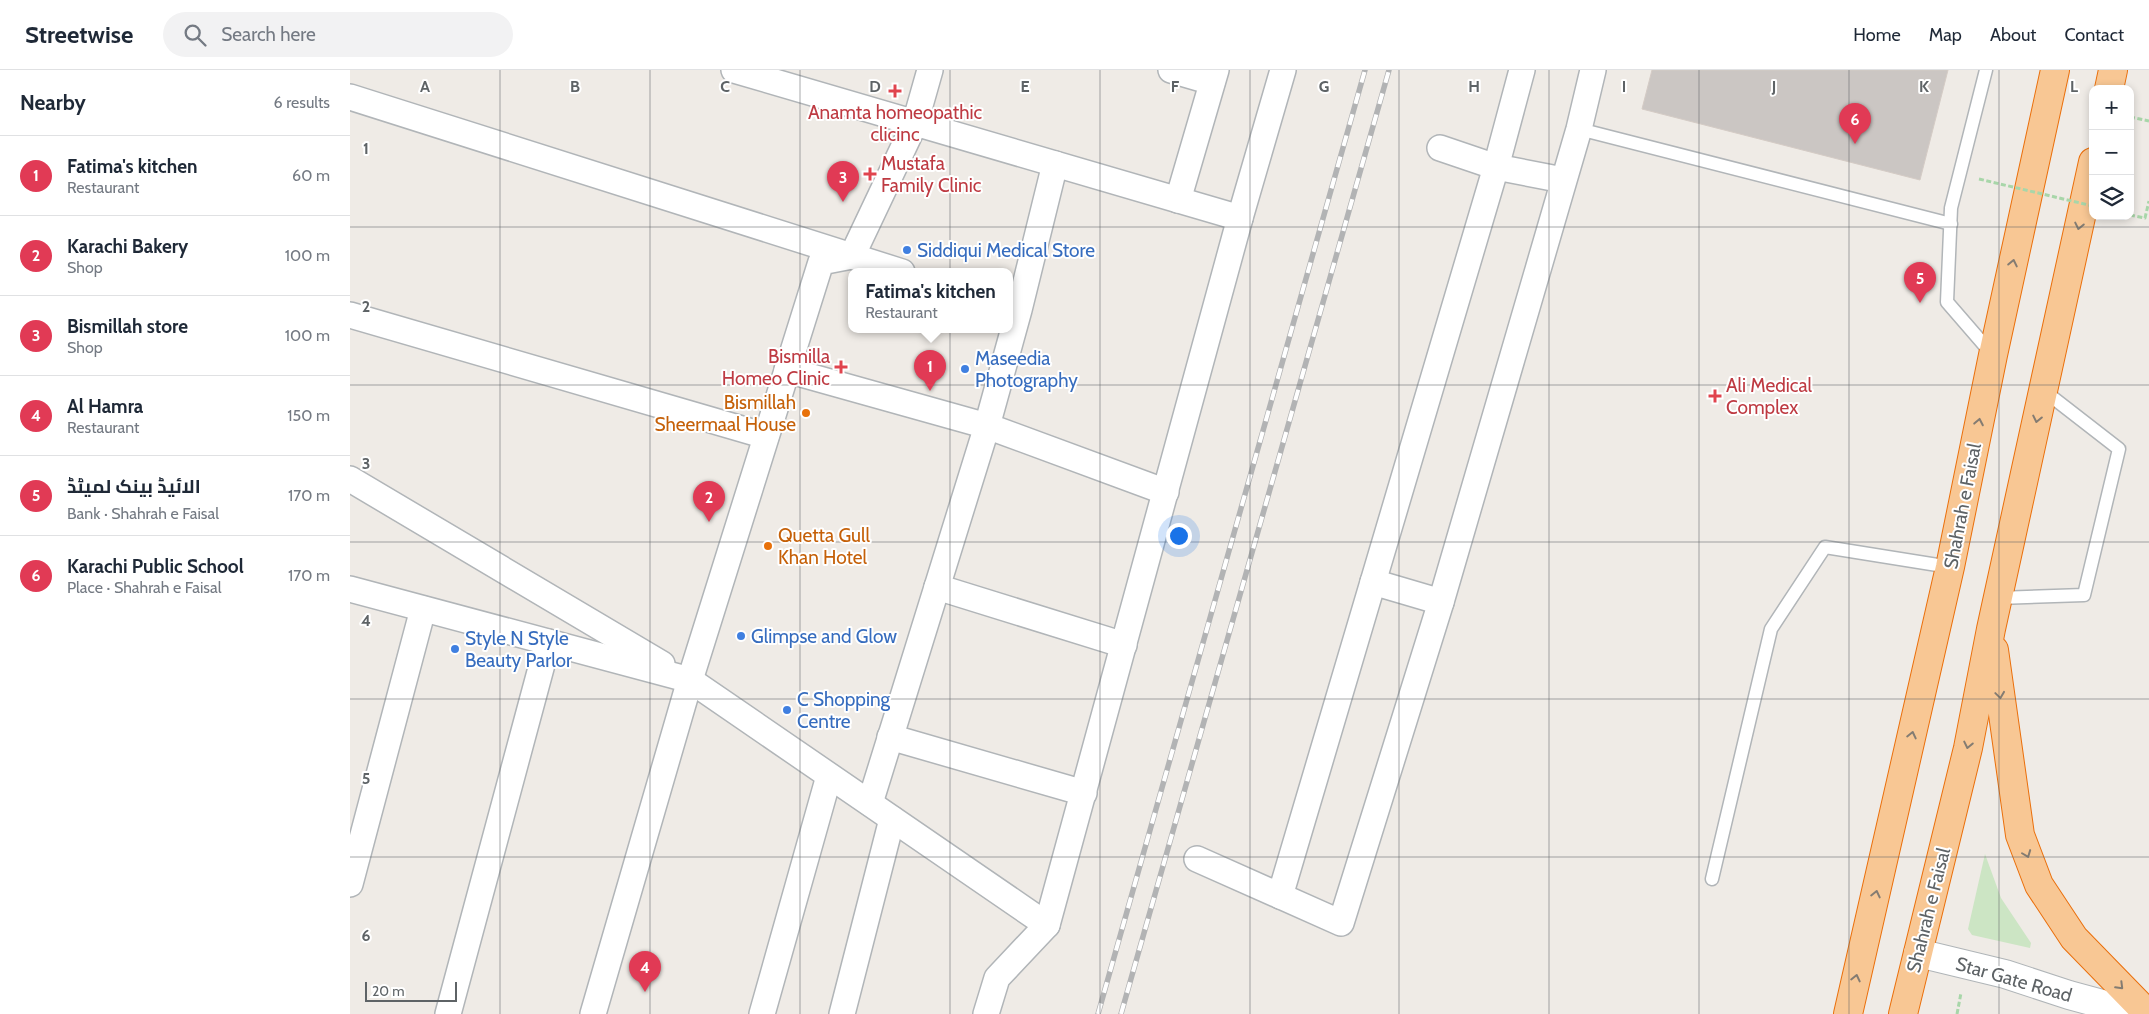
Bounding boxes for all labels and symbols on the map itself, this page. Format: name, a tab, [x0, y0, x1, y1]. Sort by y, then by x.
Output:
text: A	[420, 77, 430, 96]
text: B	[570, 77, 580, 96]
text: C	[720, 77, 730, 96]
text: D	[869, 77, 881, 96]
text: E	[1020, 77, 1030, 96]
text: F	[1171, 77, 1180, 96]
text: G	[1319, 77, 1329, 96]
text: H	[1468, 77, 1480, 96]
text: I	[1622, 77, 1626, 96]
text: J	[1771, 77, 1776, 96]
text: K	[1919, 77, 1929, 96]
text: L	[2070, 77, 2078, 96]
marker: Anamta homeopathic clicinc	[888, 84, 902, 98]
place label: Anamta homeopathic clicinc	[808, 101, 982, 146]
pin: 6	[1839, 103, 1871, 144]
text: 1	[363, 139, 369, 158]
place label: Mustafa Family Clinic	[881, 152, 982, 197]
pin: 3	[827, 161, 859, 202]
marker: Mustafa Family Clinic	[863, 167, 877, 181]
one-way arrow	[2074, 222, 2085, 231]
place label: Siddiqui Medical Store	[917, 239, 1095, 262]
marker: Siddiqui Medical Store	[901, 244, 913, 256]
one-way arrow	[2007, 259, 2018, 268]
pin: 5	[1904, 262, 1936, 303]
text: 2	[362, 297, 370, 316]
place label: Bismilla Homeo Clinic	[722, 345, 830, 390]
place label: Maseedia Photography	[975, 347, 1078, 392]
pin: 1	[914, 350, 946, 391]
marker: Bismilla Homeo Clinic	[834, 360, 848, 374]
marker: Maseedia Photography	[959, 363, 971, 375]
place label: Ali Medical Complex	[1726, 374, 1813, 419]
marker: Ali Medical Complex	[1708, 389, 1722, 403]
place label: Bismillah Sheermaal House	[654, 391, 796, 436]
marker: Bismillah Sheermaal House	[800, 407, 812, 419]
one-way arrow	[2032, 415, 2043, 424]
one-way arrow	[1974, 418, 1984, 427]
street label: Shahrah e Faisal	[1939, 441, 1986, 571]
text: 3	[362, 454, 370, 473]
pin: 2	[693, 481, 725, 522]
your location	[1166, 523, 1192, 549]
place label: Quetta Gull Khan Hotel	[778, 524, 870, 569]
marker: Quetta Gull Khan Hotel	[762, 540, 774, 552]
text: 4	[361, 611, 371, 630]
place label: Glimpse and Glow	[751, 625, 897, 648]
place label: Style N Style Beauty Parlor	[465, 627, 572, 672]
marker: Glimpse and Glow	[735, 630, 747, 642]
marker: Style N Style Beauty Parlor	[449, 643, 461, 655]
place label: C Shopping Centre	[797, 688, 891, 733]
one-way arrow	[1994, 691, 2005, 699]
marker: C Shopping Centre	[781, 704, 793, 716]
one-way arrow	[1906, 731, 1917, 740]
one-way arrow	[1963, 741, 1974, 750]
text: 5	[362, 769, 370, 788]
street label: Shahrah e Faisal	[1902, 845, 1955, 975]
one-way arrow	[2021, 850, 2031, 858]
one-way arrow	[1870, 889, 1881, 898]
text: 6	[362, 926, 371, 945]
pin: 4	[629, 951, 661, 992]
street label: Star Gate Road	[1953, 952, 2075, 1007]
one-way arrow	[1850, 973, 1861, 982]
scale bar	[365, 979, 458, 1002]
one-way arrow	[2114, 980, 2123, 989]

